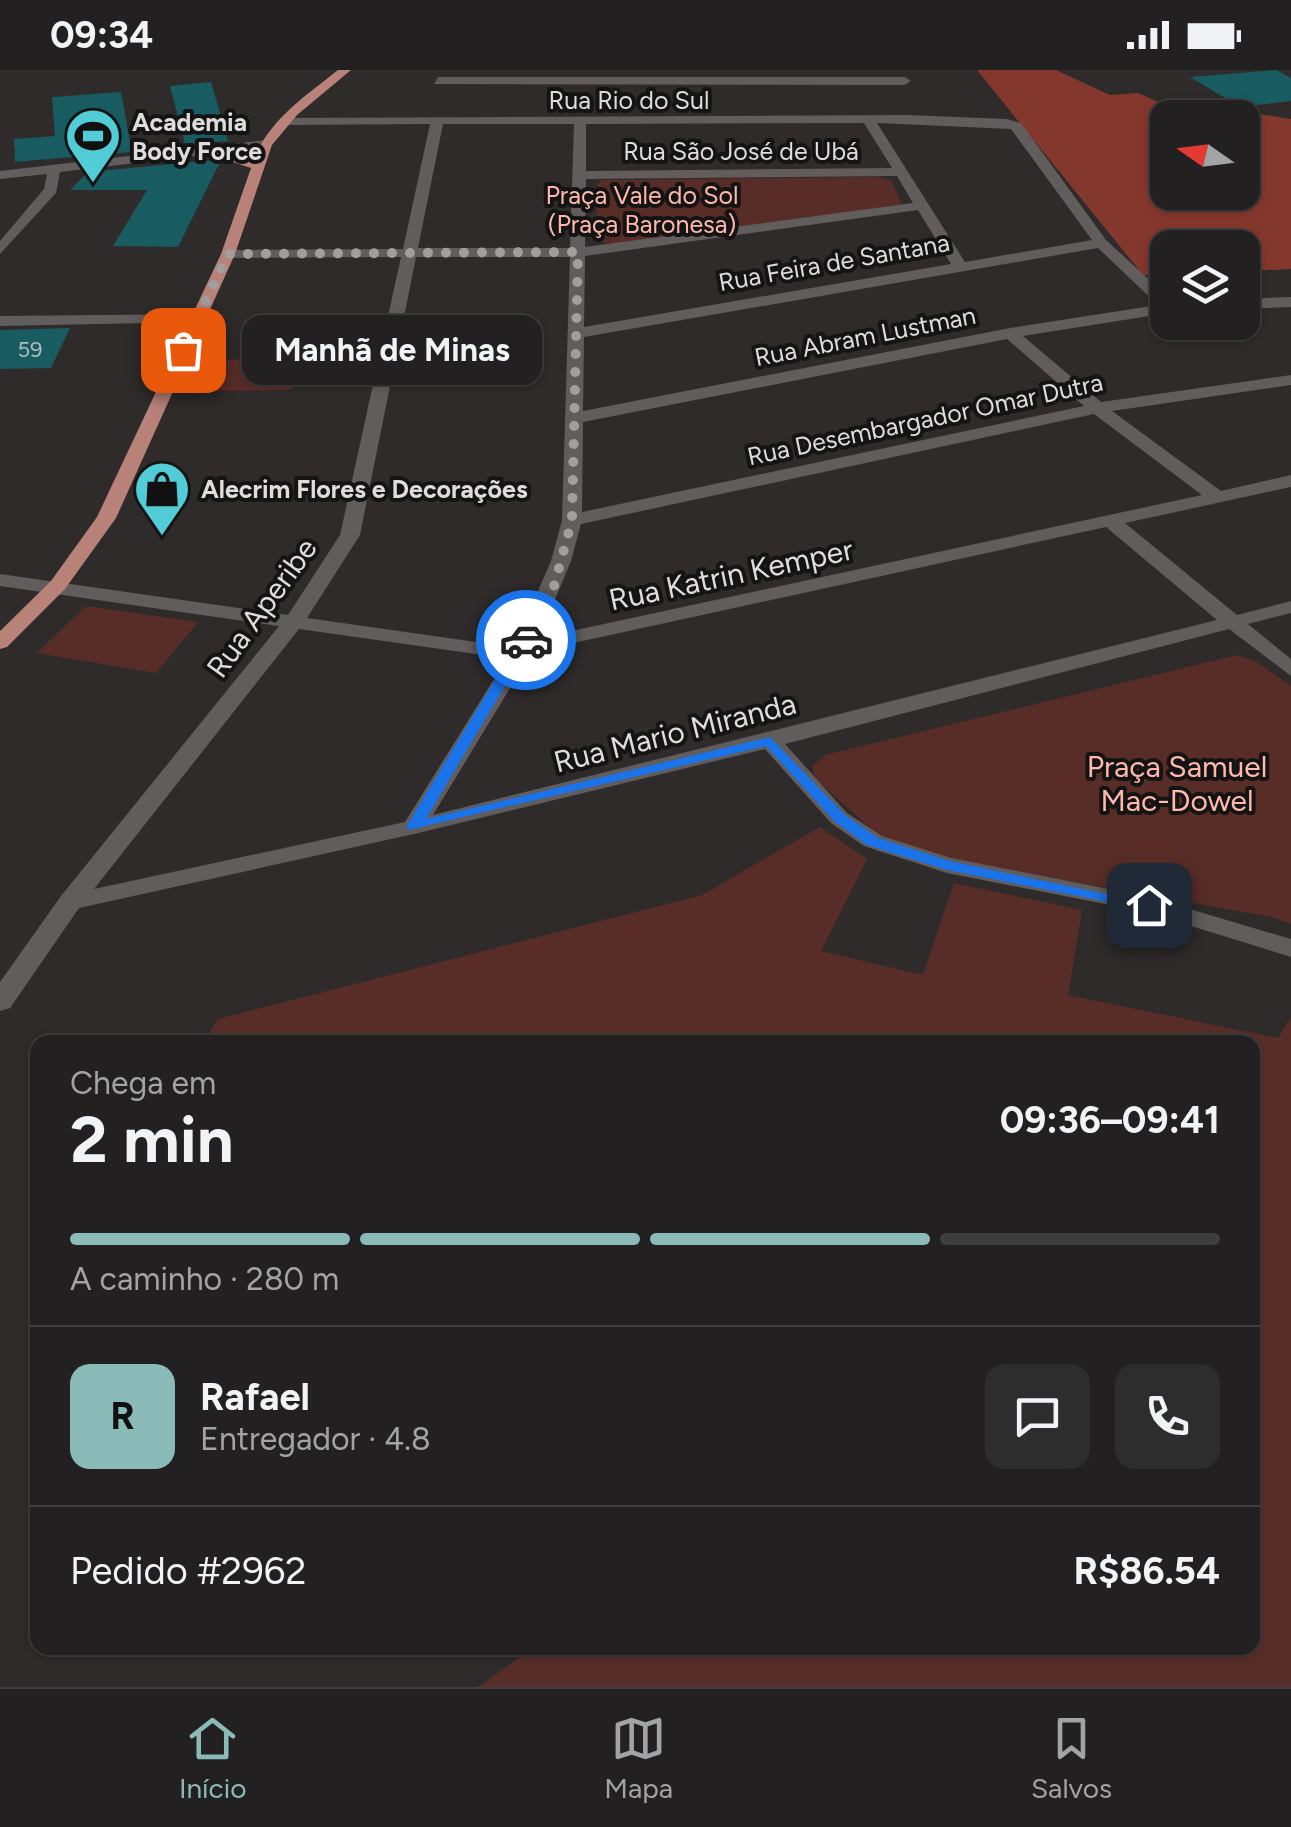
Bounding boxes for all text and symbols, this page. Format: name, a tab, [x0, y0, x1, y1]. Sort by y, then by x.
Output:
text: 09:34	[50, 12, 153, 58]
street label: Rua Rio do Sul	[549, 85, 709, 115]
north arrow	[1150, 100, 1260, 210]
map controls	[1150, 100, 1260, 340]
sports icon: Academia Body Force	[63, 106, 123, 185]
place label: Academia Body Force	[132, 107, 262, 166]
street label: Rua São José de Ubá	[623, 136, 859, 166]
park label: Praça Vale do Sol (Praça Baronesa)	[545, 180, 739, 239]
street label: Rua Feira de Santana	[716, 227, 952, 297]
button: layers	[1150, 230, 1260, 340]
street label: Rua Abram Lustman	[752, 300, 978, 372]
pin	[141, 308, 226, 393]
callout: Manhã de Minas	[243, 315, 543, 385]
icon: bag	[156, 323, 211, 378]
text: Manhã de Minas	[274, 331, 510, 369]
house number: 59	[17, 336, 43, 363]
street label: Rua Desembargador Omar Dutra	[744, 367, 1106, 471]
shop icon: Alecrim Flores e Decorações	[132, 459, 192, 538]
place label: Alecrim Flores e Decorações	[201, 474, 528, 504]
street label: Rua Aperibe	[199, 531, 325, 685]
street label: Rua Katrin Kemper	[606, 531, 856, 618]
courier	[476, 590, 576, 690]
icon: car	[499, 613, 554, 668]
street label: Rua Mario Miranda	[550, 685, 800, 780]
park label: Praça Samuel Mac-Dowel	[1087, 748, 1267, 819]
pin	[1107, 863, 1192, 948]
icon: home	[1122, 878, 1177, 933]
text: Chega em	[70, 1064, 216, 1102]
text: 09:36–09:41	[1000, 1097, 1220, 1143]
text: 2 min	[70, 1100, 234, 1178]
text: A caminho · 280 m	[70, 1260, 339, 1298]
button: chat	[985, 1364, 1090, 1469]
button: phone	[1115, 1364, 1220, 1469]
text: Rafael	[200, 1374, 310, 1420]
text: R	[110, 1393, 135, 1439]
text: Entregador · 4.8	[200, 1420, 431, 1458]
text: Pedido #2962	[70, 1548, 307, 1594]
text: R$86.54	[1074, 1548, 1220, 1594]
tab: Início	[179, 1711, 247, 1805]
tab: Mapa	[604, 1711, 673, 1805]
tab: Salvos	[1031, 1711, 1112, 1805]

